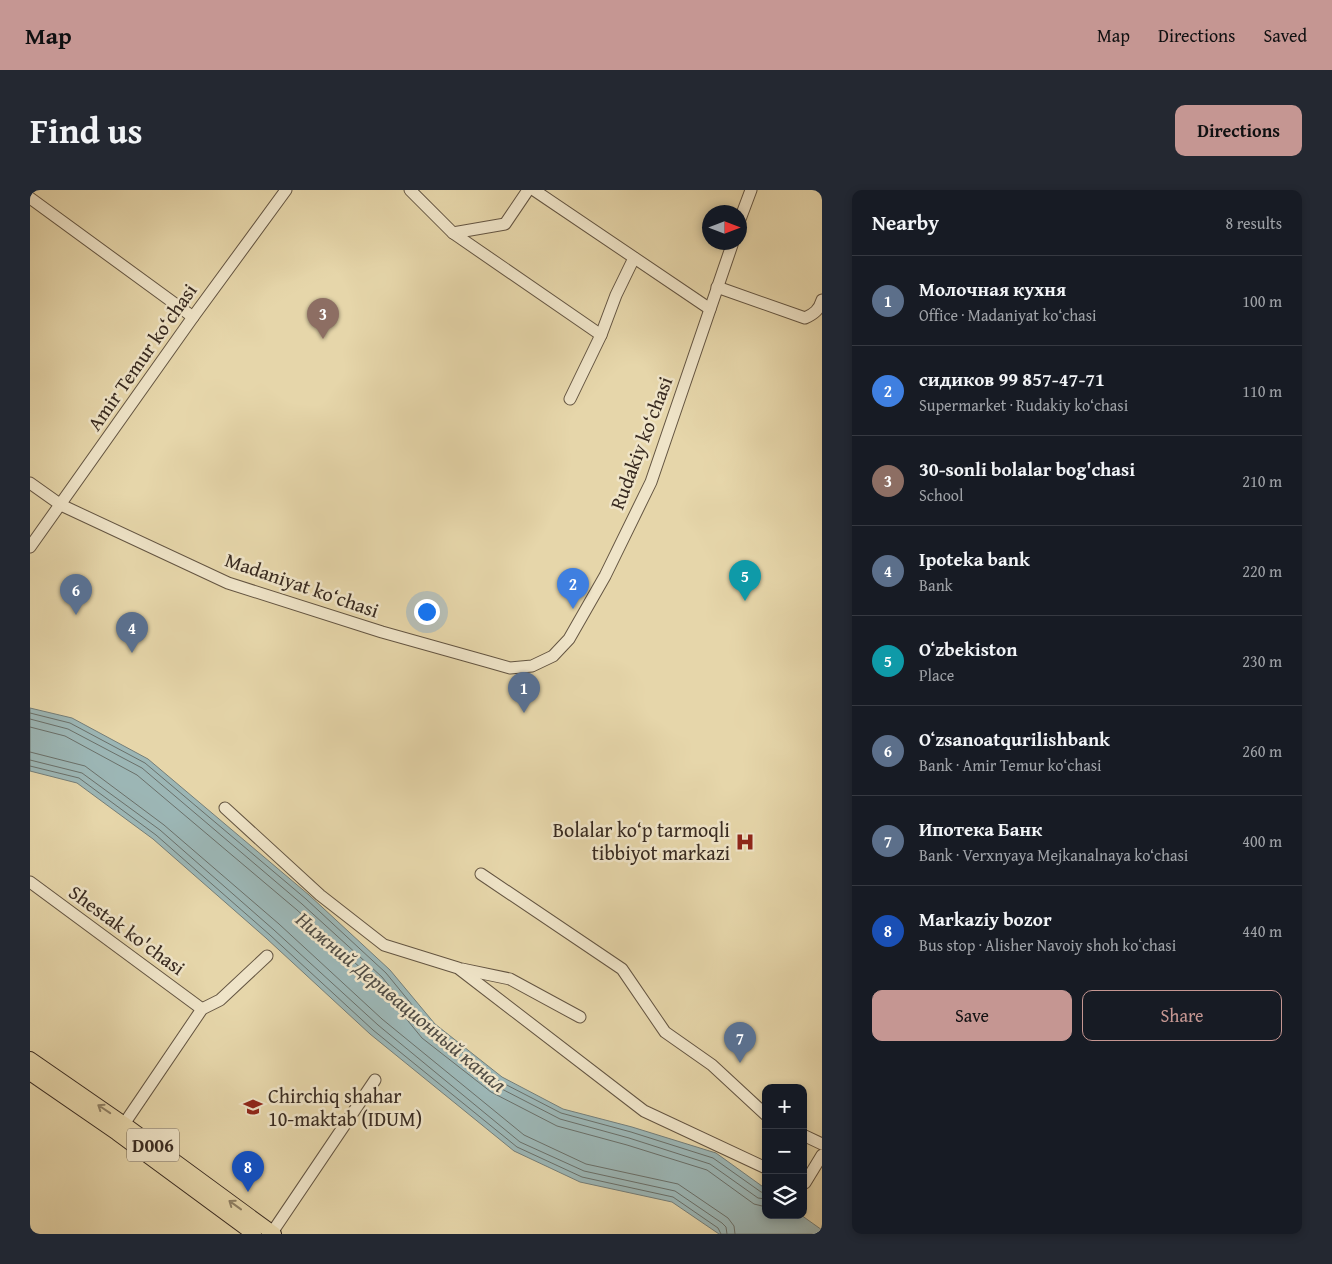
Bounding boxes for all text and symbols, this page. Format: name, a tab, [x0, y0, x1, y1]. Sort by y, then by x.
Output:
text: Map	[25, 18, 72, 53]
text: Map	[1097, 22, 1130, 49]
text: Directions	[1158, 22, 1235, 49]
text: Saved	[1263, 22, 1307, 49]
text: Find us	[30, 105, 143, 156]
button: Directions	[1175, 105, 1302, 156]
north arrow	[702, 205, 747, 250]
text: Nearby	[872, 207, 939, 238]
text: 8 results	[1225, 211, 1282, 235]
text: Молочная кухня	[919, 275, 1066, 303]
street label: Amir Temur ko‘chasi	[80, 277, 204, 436]
text: 1	[884, 289, 892, 313]
text: 100 m	[1242, 289, 1282, 313]
pin: 3	[307, 298, 339, 339]
text: Office · Madaniyat ko‘chasi	[919, 303, 1097, 327]
text: сидиков 99 857-47-71	[919, 365, 1105, 393]
street label: Rudakiy ko‘chasi	[602, 372, 679, 513]
text: 2	[884, 379, 892, 403]
text: 110 m	[1242, 379, 1282, 403]
text: Supermarket · Rudakiy ko‘chasi	[919, 393, 1128, 417]
text: 30-sonli bolalar bog'chasi	[919, 455, 1135, 483]
text: 3	[884, 469, 892, 493]
text: 210 m	[1242, 469, 1282, 493]
text: School	[919, 483, 963, 507]
street label: Madaniyat ko‘chasi	[221, 545, 383, 625]
text: Ipoteka bank	[919, 545, 1030, 573]
text: 4	[884, 559, 892, 583]
text: 220 m	[1242, 559, 1282, 583]
pin: 5	[729, 560, 761, 601]
pin: 2	[557, 568, 589, 609]
text: Bank	[919, 573, 953, 597]
pin: 6	[60, 574, 92, 615]
your location	[414, 599, 440, 625]
pin: 4	[116, 612, 148, 653]
text: Oʻzbekiston	[919, 635, 1017, 663]
text: 5	[884, 649, 892, 673]
text: 230 m	[1242, 649, 1282, 673]
text: Place	[919, 663, 954, 687]
pin: 1	[508, 672, 540, 713]
text: Oʻzsanoatqurilishbank	[919, 725, 1110, 753]
text: 6	[884, 739, 892, 763]
text: 260 m	[1242, 739, 1282, 763]
text: Bank · Amir Temur ko‘chasi	[919, 753, 1102, 777]
place label: Bolalar ko‘p tarmoqli tibbiyot markazi	[553, 815, 730, 867]
text: Ипотека Банк	[919, 815, 1042, 843]
text: 7	[884, 829, 892, 853]
text: 400 m	[1242, 829, 1282, 853]
hospital icon: Bolalar ko‘p tarmoqli tibbiyot markazi	[734, 831, 756, 853]
text: Bank · Verxnyaya Mejkanalnaya ko‘chasi	[919, 843, 1188, 867]
street label: Shestak ko'chasi	[63, 878, 192, 982]
water label: Нижний Деривационный канал	[289, 904, 514, 1099]
text: Markaziy bozor	[919, 905, 1052, 933]
text: 8	[884, 919, 892, 943]
text: 440 m	[1242, 919, 1282, 943]
text: Bus stop · Alisher Navoiy shoh koʻchasi	[919, 933, 1176, 957]
button: Save	[872, 990, 1072, 1041]
button: Share	[1082, 990, 1282, 1041]
pin: 7	[724, 1022, 756, 1063]
place label: Chirchiq shahar 10-maktab (IDUM)	[268, 1081, 422, 1133]
map controls	[762, 1084, 807, 1219]
button: +	[762, 1084, 807, 1129]
school or university icon: Chirchiq shahar 10-maktab (IDUM)	[242, 1096, 264, 1118]
one-way arrow	[97, 1104, 111, 1114]
road number: D006	[127, 1128, 179, 1162]
button: −	[762, 1129, 807, 1174]
pin: 8	[232, 1151, 264, 1192]
button: layers	[762, 1174, 807, 1219]
one-way arrow	[228, 1200, 242, 1210]

